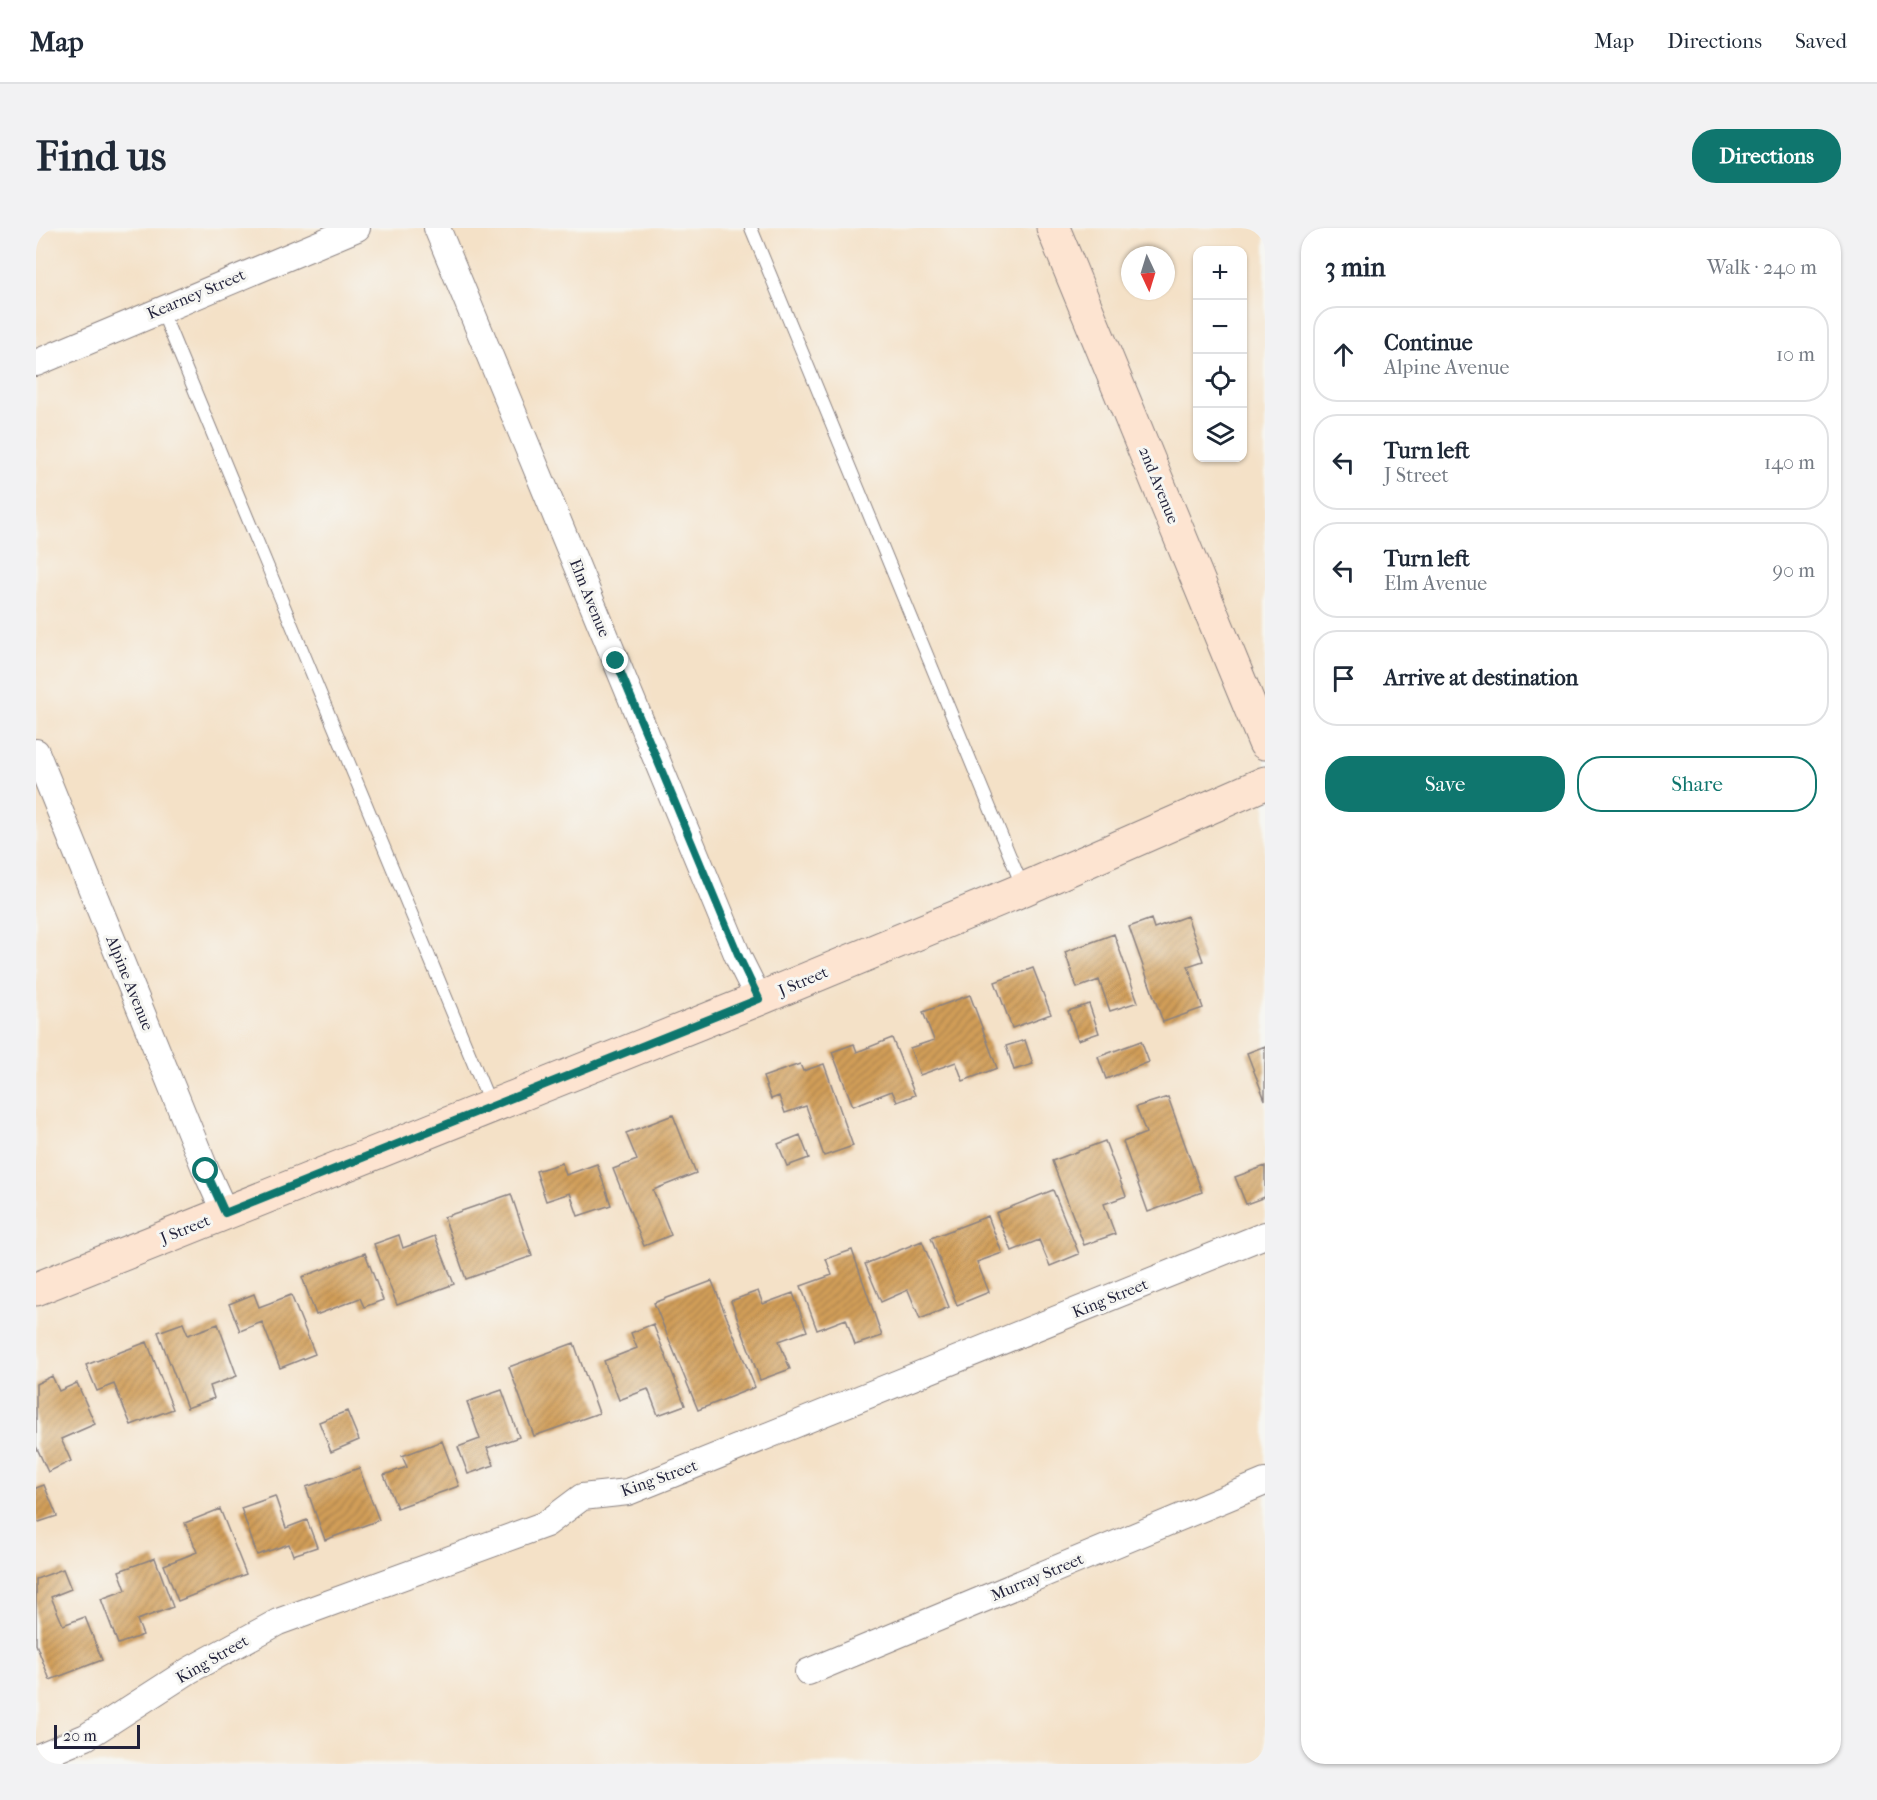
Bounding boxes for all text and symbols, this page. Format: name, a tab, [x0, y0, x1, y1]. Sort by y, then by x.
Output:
text: Map	[30, 25, 84, 58]
text: Map	[1594, 29, 1634, 53]
text: Directions	[1667, 29, 1762, 53]
text: Saved	[1795, 29, 1847, 53]
button: Directions	[1692, 129, 1841, 183]
text: Find us	[36, 132, 166, 181]
north arrow	[1121, 246, 1175, 300]
map controls	[1193, 246, 1247, 462]
button: +	[1193, 246, 1247, 300]
text: 3 min	[1325, 252, 1386, 283]
text: Walk · 240 m	[1707, 256, 1817, 279]
street label: Kearney Street	[144, 265, 248, 323]
button: −	[1193, 300, 1247, 354]
text: Continue	[1384, 330, 1473, 356]
icon: ahead	[1327, 338, 1360, 371]
text: 10 m	[1776, 343, 1815, 366]
button: locate	[1193, 354, 1247, 408]
text: Alpine Avenue	[1384, 356, 1509, 379]
button: layers	[1193, 408, 1247, 462]
text: Turn left	[1384, 438, 1470, 464]
street label: 2nd Avenue	[1135, 444, 1183, 526]
icon: left	[1327, 446, 1360, 479]
text: 140 m	[1764, 451, 1815, 474]
text: J Street	[1384, 464, 1449, 487]
text: Turn left	[1384, 546, 1470, 572]
icon: left	[1327, 554, 1360, 587]
street label: Elm Avenue	[566, 556, 614, 640]
text: 90 m	[1773, 559, 1815, 582]
text: Elm Avenue	[1384, 572, 1487, 595]
route end	[602, 647, 628, 673]
icon: arrive	[1327, 662, 1360, 695]
text: Arrive at destination	[1384, 665, 1578, 691]
button: Save	[1325, 756, 1565, 812]
button: Share	[1577, 756, 1817, 812]
street label: Alpine Avenue	[102, 932, 158, 1033]
street label: J Street	[774, 962, 831, 1001]
route start	[192, 1157, 218, 1183]
street label: J Street	[156, 1210, 213, 1248]
street label: King Street	[1069, 1274, 1151, 1322]
street label: King Street	[618, 1455, 700, 1501]
street label: Murray Street	[988, 1549, 1086, 1605]
street label: King Street	[173, 1631, 252, 1687]
scale bar	[54, 1722, 140, 1750]
text: 20 m	[63, 1726, 97, 1745]

